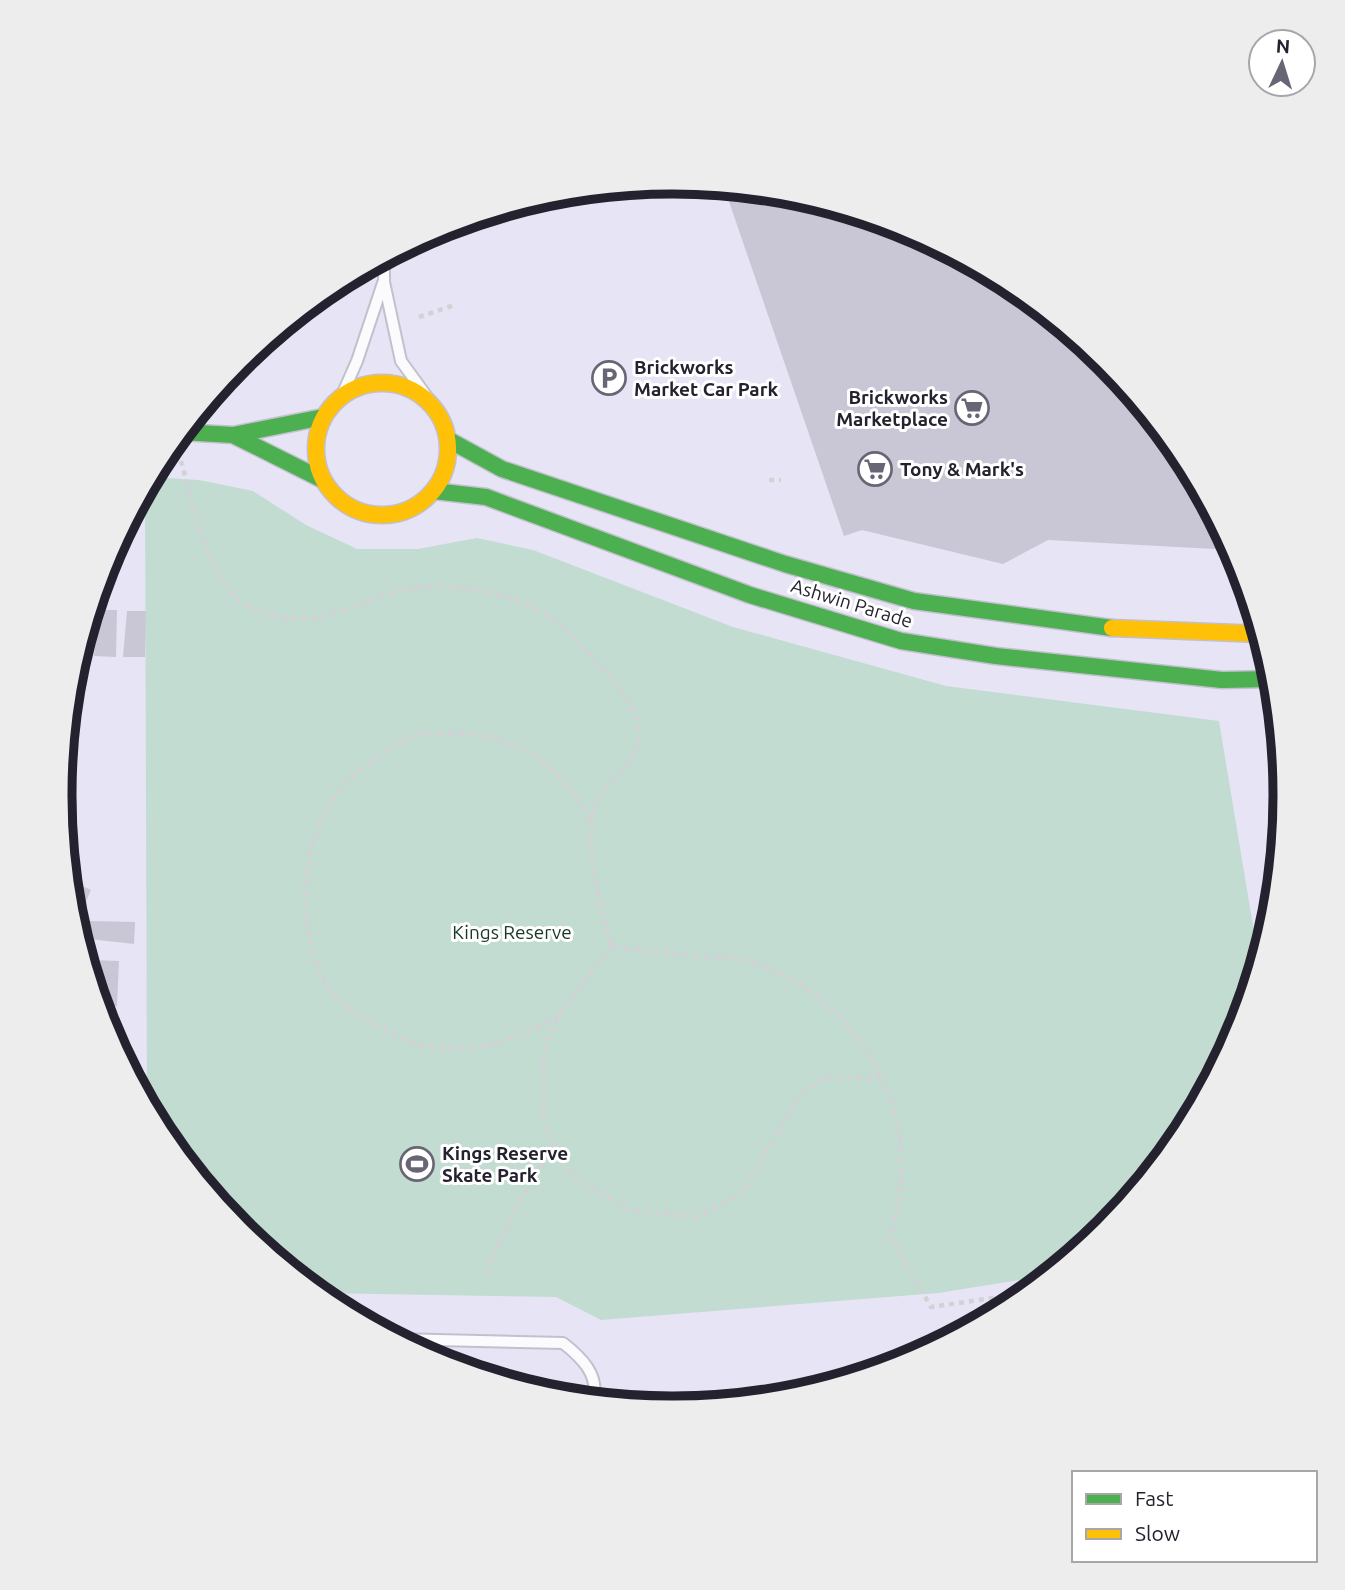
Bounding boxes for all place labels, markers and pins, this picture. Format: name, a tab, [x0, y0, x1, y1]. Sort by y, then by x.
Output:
place label: Brickworks Market Car Park	[634, 356, 778, 400]
parking icon: Brickworks Market Car Park	[590, 359, 628, 397]
place label: Brickworks Marketplace	[836, 386, 948, 430]
supermarket icon: Brickworks Marketplace	[953, 389, 991, 427]
supermarket icon: Tony & Mark's	[856, 450, 894, 488]
place label: Tony & Mark's	[900, 458, 1024, 480]
place label: Kings Reserve Skate Park	[442, 1142, 568, 1186]
sports icon: Kings Reserve Skate Park	[398, 1145, 436, 1183]

